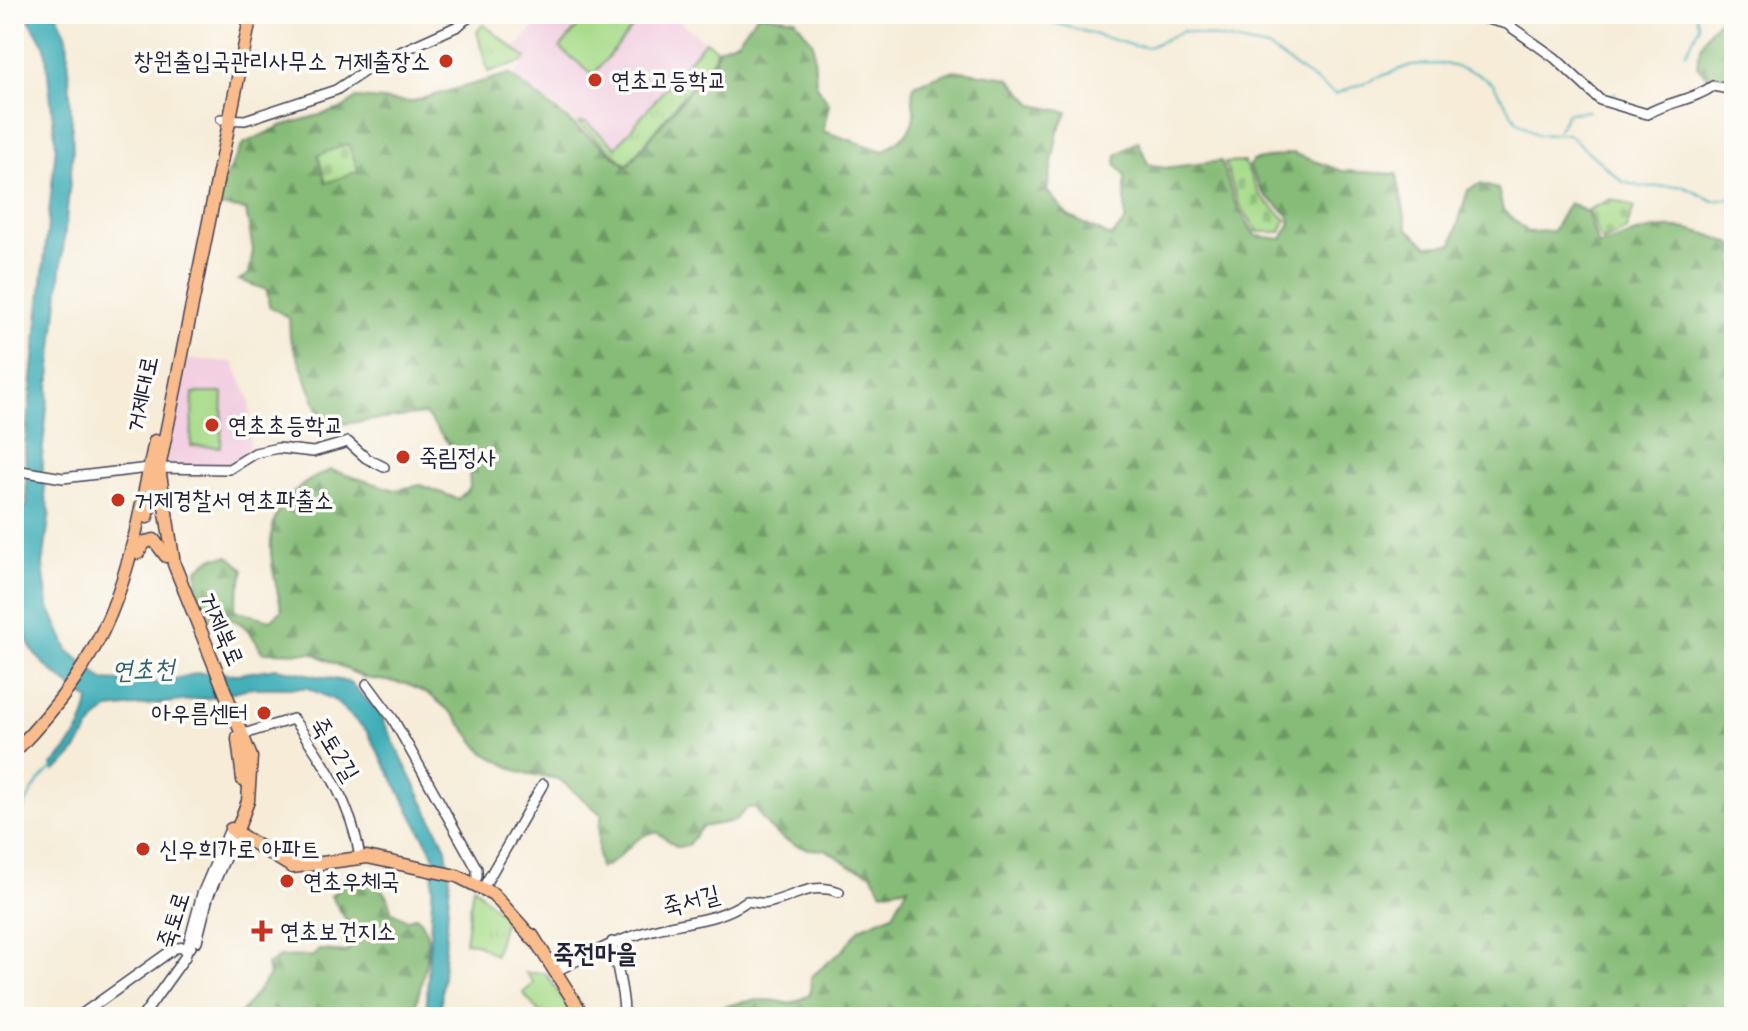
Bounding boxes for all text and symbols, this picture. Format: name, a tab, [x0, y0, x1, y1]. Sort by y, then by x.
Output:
place label: 창원출입국관리사무소 거제출장소	[134, 47, 430, 78]
marker: 창원출입국관리사무소 거제출장소	[437, 52, 455, 70]
place label: 연초고등학교	[611, 66, 727, 97]
marker: 연초고등학교	[586, 71, 604, 89]
street label: 거제대로	[120, 353, 167, 435]
place label: 연초초등학교	[228, 411, 344, 442]
marker: 연초초등학교	[203, 416, 221, 434]
place label: 죽림정사	[419, 443, 496, 474]
marker: 죽림정사	[394, 448, 412, 466]
place label: 거제경찰서 연초파출소	[134, 486, 334, 517]
marker: 거제경찰서 연초파출소	[109, 491, 127, 509]
street label: 거제북로	[191, 588, 250, 671]
water label: 연초천	[111, 653, 178, 689]
place label: 아우름센터	[151, 699, 248, 730]
marker: 아우름센터	[255, 704, 273, 722]
street label: 죽토2길	[302, 712, 365, 788]
place label: 신우희가로 아파트	[159, 835, 320, 866]
marker: 신우희가로 아파트	[134, 840, 152, 858]
place label: 연초우체국	[303, 867, 400, 898]
marker: 연초우체국	[278, 872, 296, 890]
street label: 죽서길	[660, 879, 723, 924]
street label: 죽토로	[151, 888, 198, 953]
place label: 연초보건지소	[280, 917, 396, 948]
marker: 연초보건지소	[251, 920, 273, 942]
district label: 죽전마을	[553, 938, 637, 972]

